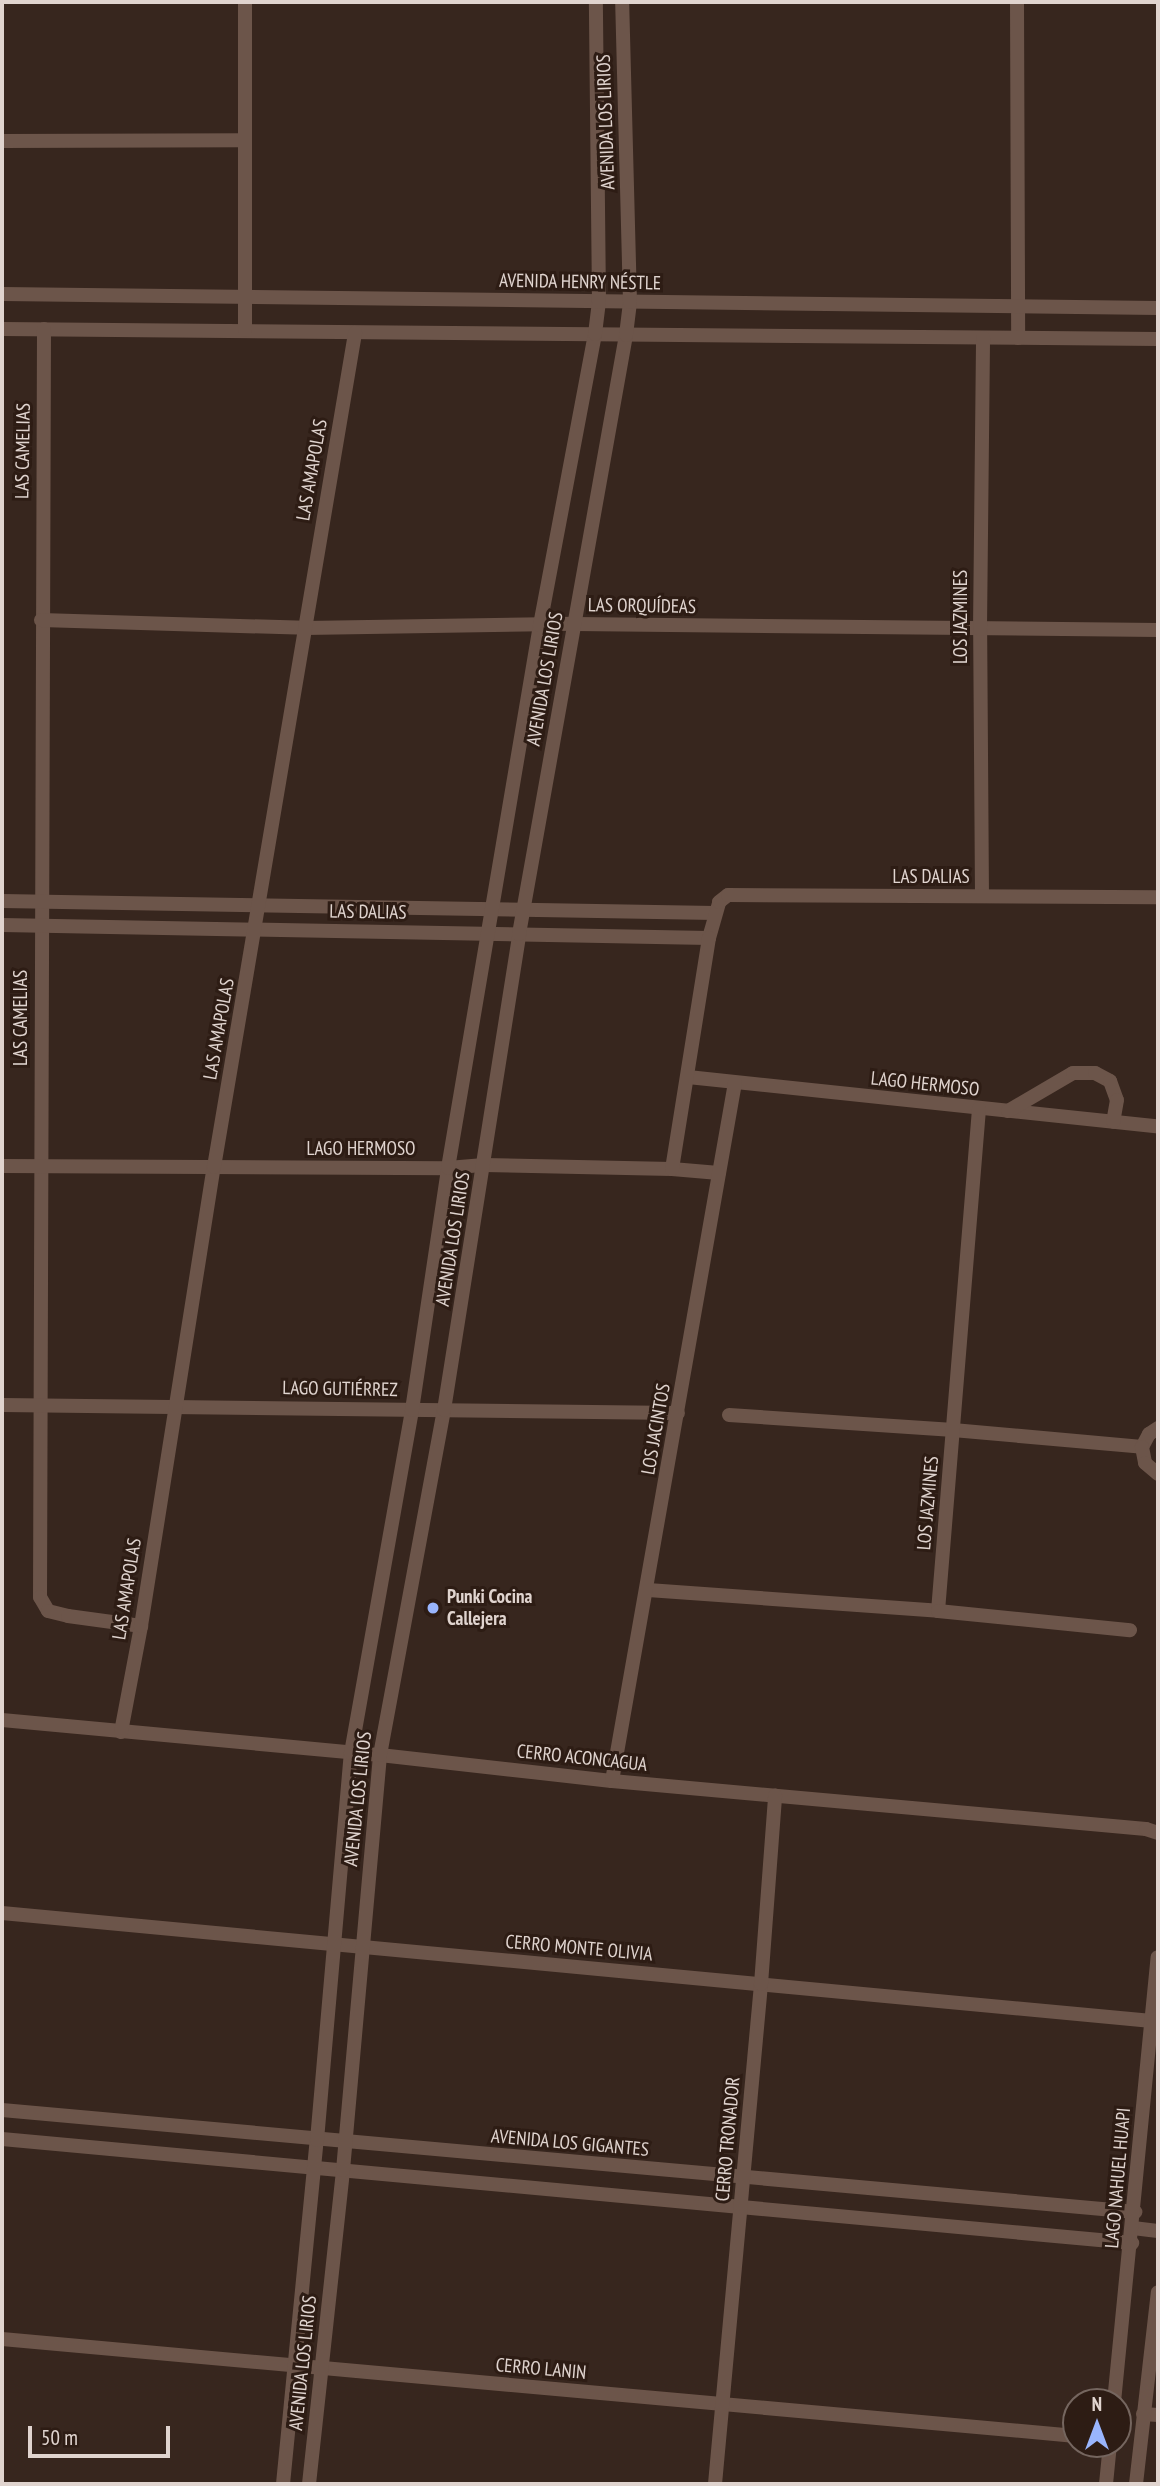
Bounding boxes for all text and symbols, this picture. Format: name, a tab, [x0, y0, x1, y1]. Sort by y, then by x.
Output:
street label: AVENIDA LOS LIRIOS	[592, 54, 620, 190]
street label: AVENIDA HENRY NÉSTLE	[498, 269, 662, 295]
street label: LAS CAMELIAS	[11, 403, 35, 499]
street label: LAS AMAPOLAS	[292, 417, 332, 523]
street label: LOS JAZMINES	[950, 570, 972, 664]
street label: LAS ORQUÍDEAS	[588, 594, 696, 618]
street label: AVENIDA LOS LIRIOS	[522, 610, 568, 748]
street label: LAS DALIAS	[892, 866, 970, 888]
street label: LAS DALIAS	[329, 900, 407, 924]
street label: LAS CAMELIAS	[10, 970, 32, 1066]
street label: LAS AMAPOLAS	[199, 976, 239, 1082]
street label: LAGO HERMOSO	[870, 1067, 980, 1101]
street label: LAGO HERMOSO	[307, 1138, 415, 1160]
street label: AVENIDA LOS LIRIOS	[431, 1170, 475, 1308]
street label: LAGO GUTIÉRREZ	[282, 1377, 398, 1401]
street label: LOS JACINTOS	[637, 1382, 675, 1476]
street label: LOS JAZMINES	[913, 1455, 943, 1551]
street label: LAS AMAPOLAS	[108, 1536, 146, 1642]
place label: Punki Cocina Callejera	[447, 1586, 533, 1630]
marker: Punki Cocina Callejera	[425, 1600, 441, 1616]
street label: AVENIDA LOS LIRIOS	[340, 1730, 376, 1868]
street label: CERRO ACONCAGUA	[515, 1740, 649, 1776]
street label: CERRO MONTE OLIVIA	[505, 1930, 653, 1966]
street label: CERRO TRONADOR	[711, 2076, 745, 2202]
street label: LAGO NAHUEL HUAPI	[1100, 2106, 1136, 2250]
street label: AVENIDA LOS GIGANTES	[490, 2125, 650, 2161]
street label: AVENIDA LOS LIRIOS	[285, 2294, 321, 2432]
street label: CERRO LANIN	[495, 2354, 587, 2384]
north arrow	[1062, 2388, 1132, 2458]
text: N	[1092, 2392, 1102, 2416]
scale bar	[32, 2412, 173, 2456]
text: 50 m	[41, 2424, 78, 2451]

